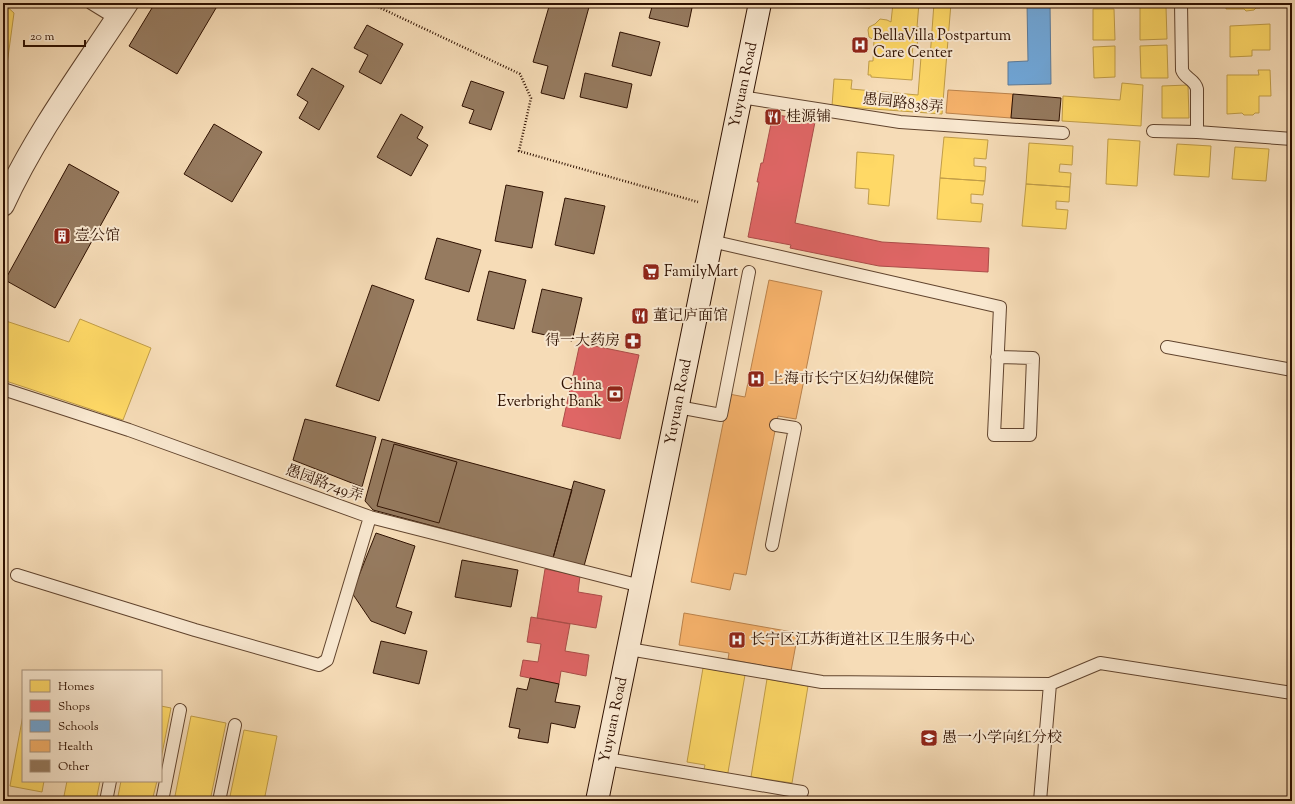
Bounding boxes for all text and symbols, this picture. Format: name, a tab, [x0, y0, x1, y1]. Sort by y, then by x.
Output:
scale bar	[24, 22, 85, 48]
place label: BellaVilla Postpartum Care Center	[873, 26, 1012, 64]
text: 20 m	[30, 28, 55, 46]
hospital icon: BellaVilla Postpartum Care Center	[850, 35, 870, 55]
street label: Yuyuan Road	[725, 40, 763, 130]
street label: 愚园路838弄	[862, 89, 944, 119]
restaurant icon: 桂源铺	[763, 107, 783, 127]
place label: 桂源铺	[786, 107, 831, 128]
building icon: 壹公馆	[52, 226, 72, 246]
place label: 壹公馆	[75, 226, 120, 247]
supermarket icon: FamilyMart	[641, 262, 661, 282]
place label: FamilyMart	[664, 262, 738, 283]
restaurant icon: 董记庐面馆	[630, 306, 650, 326]
place label: 董记庐面馆	[653, 306, 728, 327]
place label: 得一大药房	[545, 331, 620, 352]
pharmacy icon: 得一大药房	[623, 331, 643, 351]
street label: Yuyuan Road	[660, 357, 698, 447]
hospital icon: 上海市长宁区妇幼保健院	[746, 369, 766, 389]
place label: 上海市长宁区妇幼保健院	[769, 369, 934, 390]
place label: China Everbright Bank	[497, 375, 602, 413]
bank icon: China Everbright Bank	[605, 384, 625, 404]
street label: 愚园路749弄	[282, 460, 366, 508]
hospital icon: 长宁区江苏街道社区卫生服务中心	[727, 630, 747, 650]
place label: 长宁区江苏街道社区卫生服务中心	[750, 630, 975, 651]
legend	[22, 670, 162, 782]
street label: Yuyuan Road	[595, 675, 633, 765]
text: Homes	[58, 678, 94, 696]
text: Shops	[58, 698, 90, 716]
text: Schools	[58, 718, 99, 736]
school or university icon: 愚一小学向红分校	[919, 728, 939, 748]
place label: 愚一小学向红分校	[942, 728, 1062, 749]
text: Health	[58, 738, 93, 756]
text: Other	[58, 758, 90, 776]

